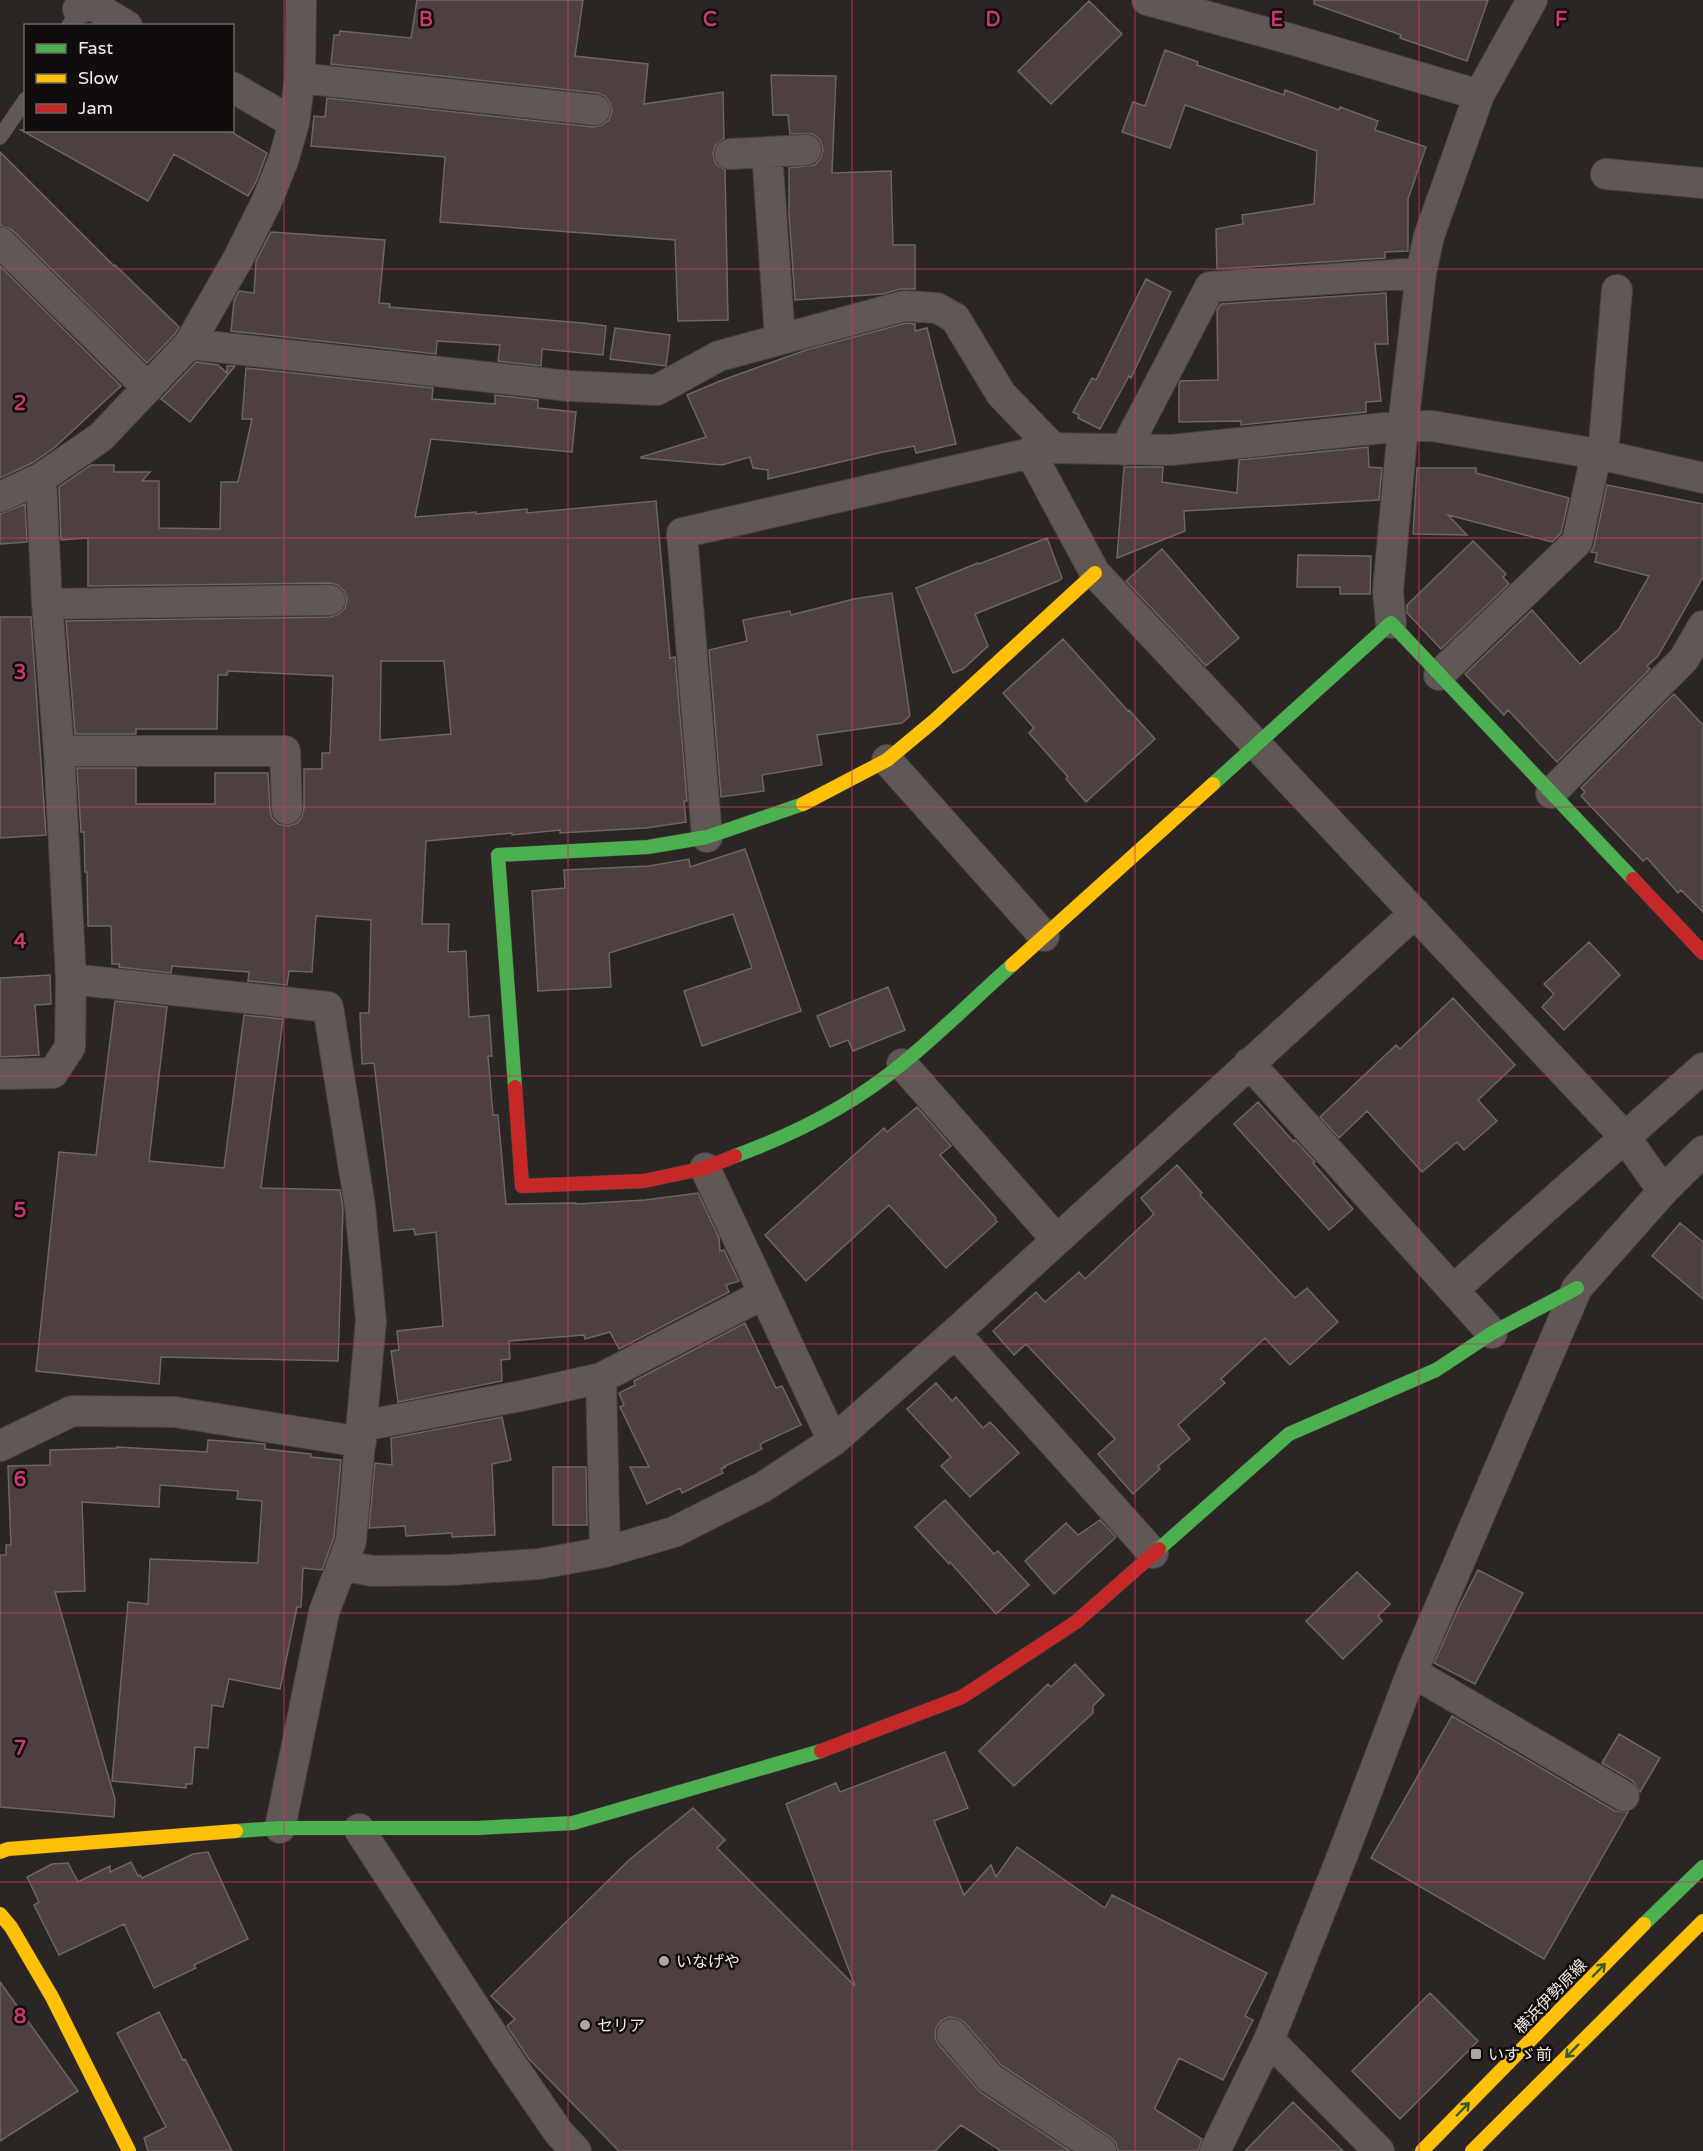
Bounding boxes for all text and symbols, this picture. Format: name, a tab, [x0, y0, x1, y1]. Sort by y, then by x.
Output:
text: B	[419, 8, 433, 32]
text: C	[703, 8, 717, 32]
text: D	[985, 8, 1001, 32]
text: E	[1271, 8, 1284, 32]
text: F	[1555, 8, 1567, 32]
legend	[24, 24, 234, 132]
text: Fast	[78, 37, 113, 59]
text: Slow	[78, 67, 119, 89]
text: Jam	[78, 97, 113, 119]
text: 2	[14, 392, 26, 416]
text: 3	[14, 661, 26, 685]
text: 4	[14, 930, 27, 954]
text: 5	[14, 1199, 26, 1223]
text: 6	[14, 1468, 26, 1492]
text: 7	[14, 1737, 26, 1761]
place label: いなげや	[676, 1952, 740, 1972]
marker: いなげや	[657, 1954, 671, 1968]
street label: 横浜伊勢原線	[1510, 1955, 1591, 2038]
one-way arrow	[1592, 1962, 1606, 1977]
text: 8	[14, 2005, 26, 2029]
place label: セリア	[597, 2016, 645, 2036]
marker: セリア	[578, 2018, 592, 2032]
one-way arrow	[1565, 2043, 1580, 2058]
place label: いすゞ前	[1488, 2045, 1552, 2065]
marker: いすゞ前	[1469, 2047, 1483, 2061]
one-way arrow	[1456, 2102, 1470, 2117]

